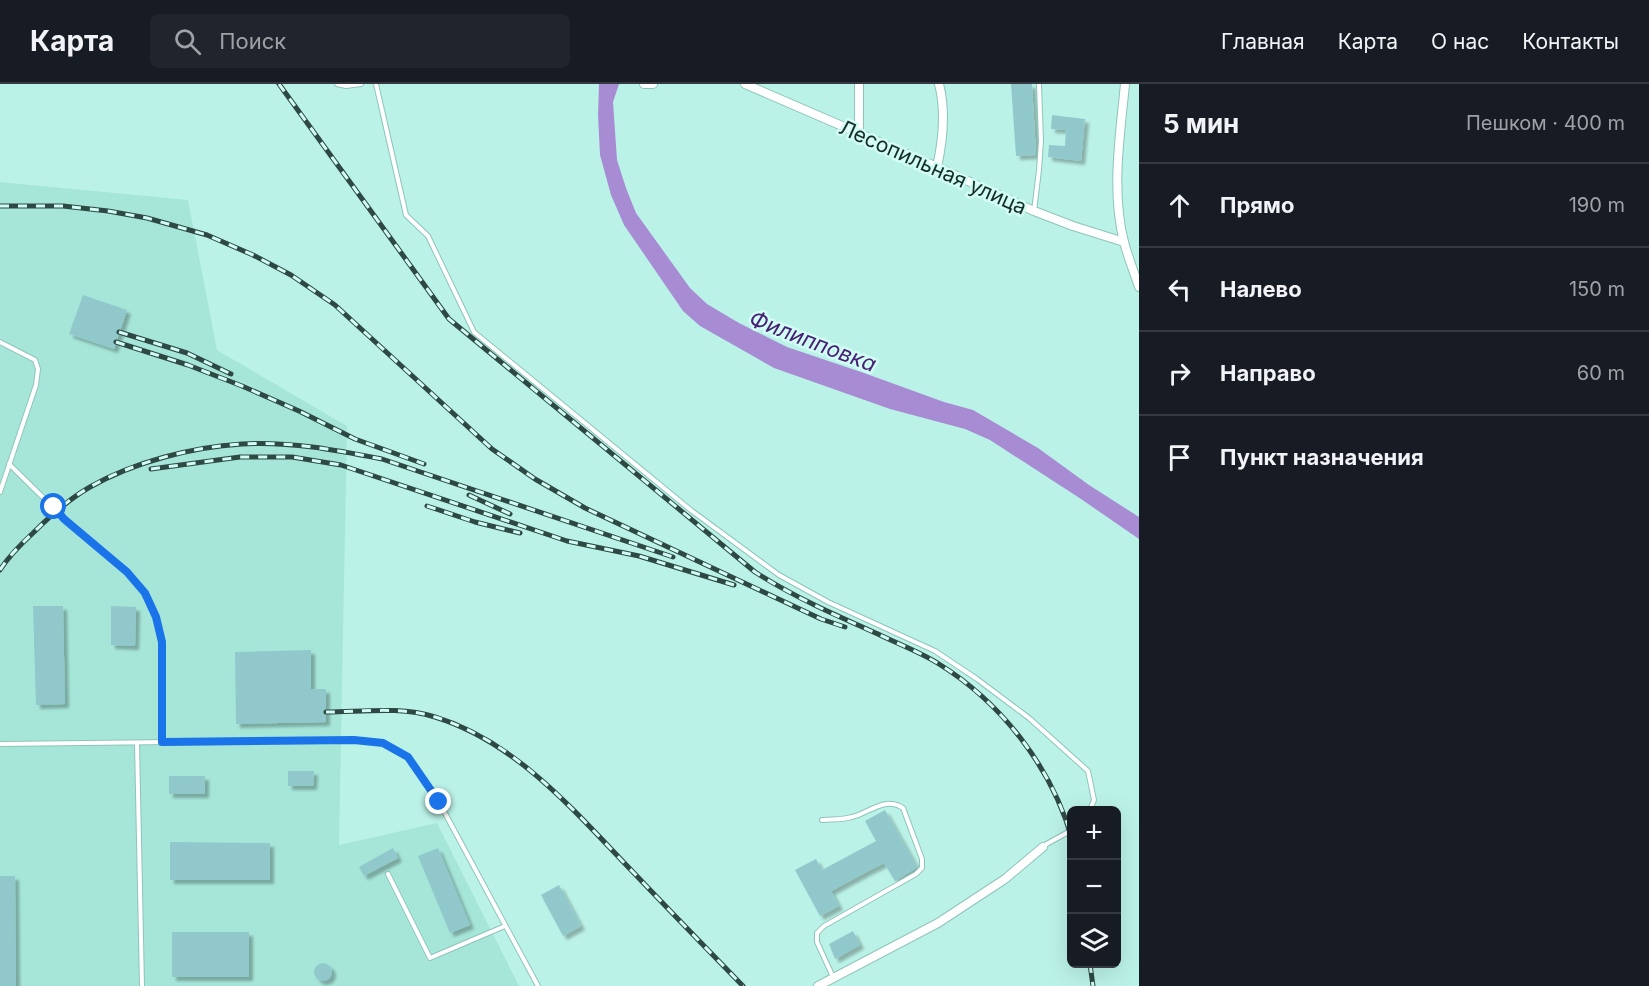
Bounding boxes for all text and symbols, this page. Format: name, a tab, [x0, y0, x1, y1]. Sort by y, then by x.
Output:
search box	[150, 14, 570, 68]
text: Карта	[30, 24, 114, 58]
icon: search	[171, 25, 204, 58]
text: Поиск	[219, 28, 286, 54]
text: Главная	[1221, 29, 1305, 54]
text: Карта	[1338, 29, 1398, 54]
text: О нас	[1431, 29, 1489, 54]
text: Контакты	[1522, 29, 1619, 54]
text: 5 мин	[1163, 108, 1239, 139]
text: Пешком · 400 m	[1466, 111, 1625, 135]
street label: Лесопильная улица	[835, 114, 1031, 220]
icon: ahead	[1163, 189, 1196, 222]
text: Прямо	[1220, 192, 1294, 218]
text: 190 m	[1569, 193, 1625, 217]
icon: left	[1163, 273, 1196, 306]
text: Налево	[1220, 276, 1302, 302]
text: 150 m	[1569, 277, 1625, 301]
water label: Филипповка	[746, 305, 880, 377]
icon: right	[1163, 357, 1196, 390]
text: Направо	[1220, 360, 1316, 386]
text: 60 m	[1577, 361, 1625, 385]
icon: arrive	[1163, 441, 1196, 474]
text: Пункт назначения	[1220, 444, 1424, 470]
route start	[40, 493, 66, 519]
route end	[425, 788, 451, 814]
map controls	[1067, 806, 1121, 968]
button: +	[1067, 806, 1121, 860]
button: −	[1067, 860, 1121, 914]
button: layers	[1067, 914, 1121, 968]

